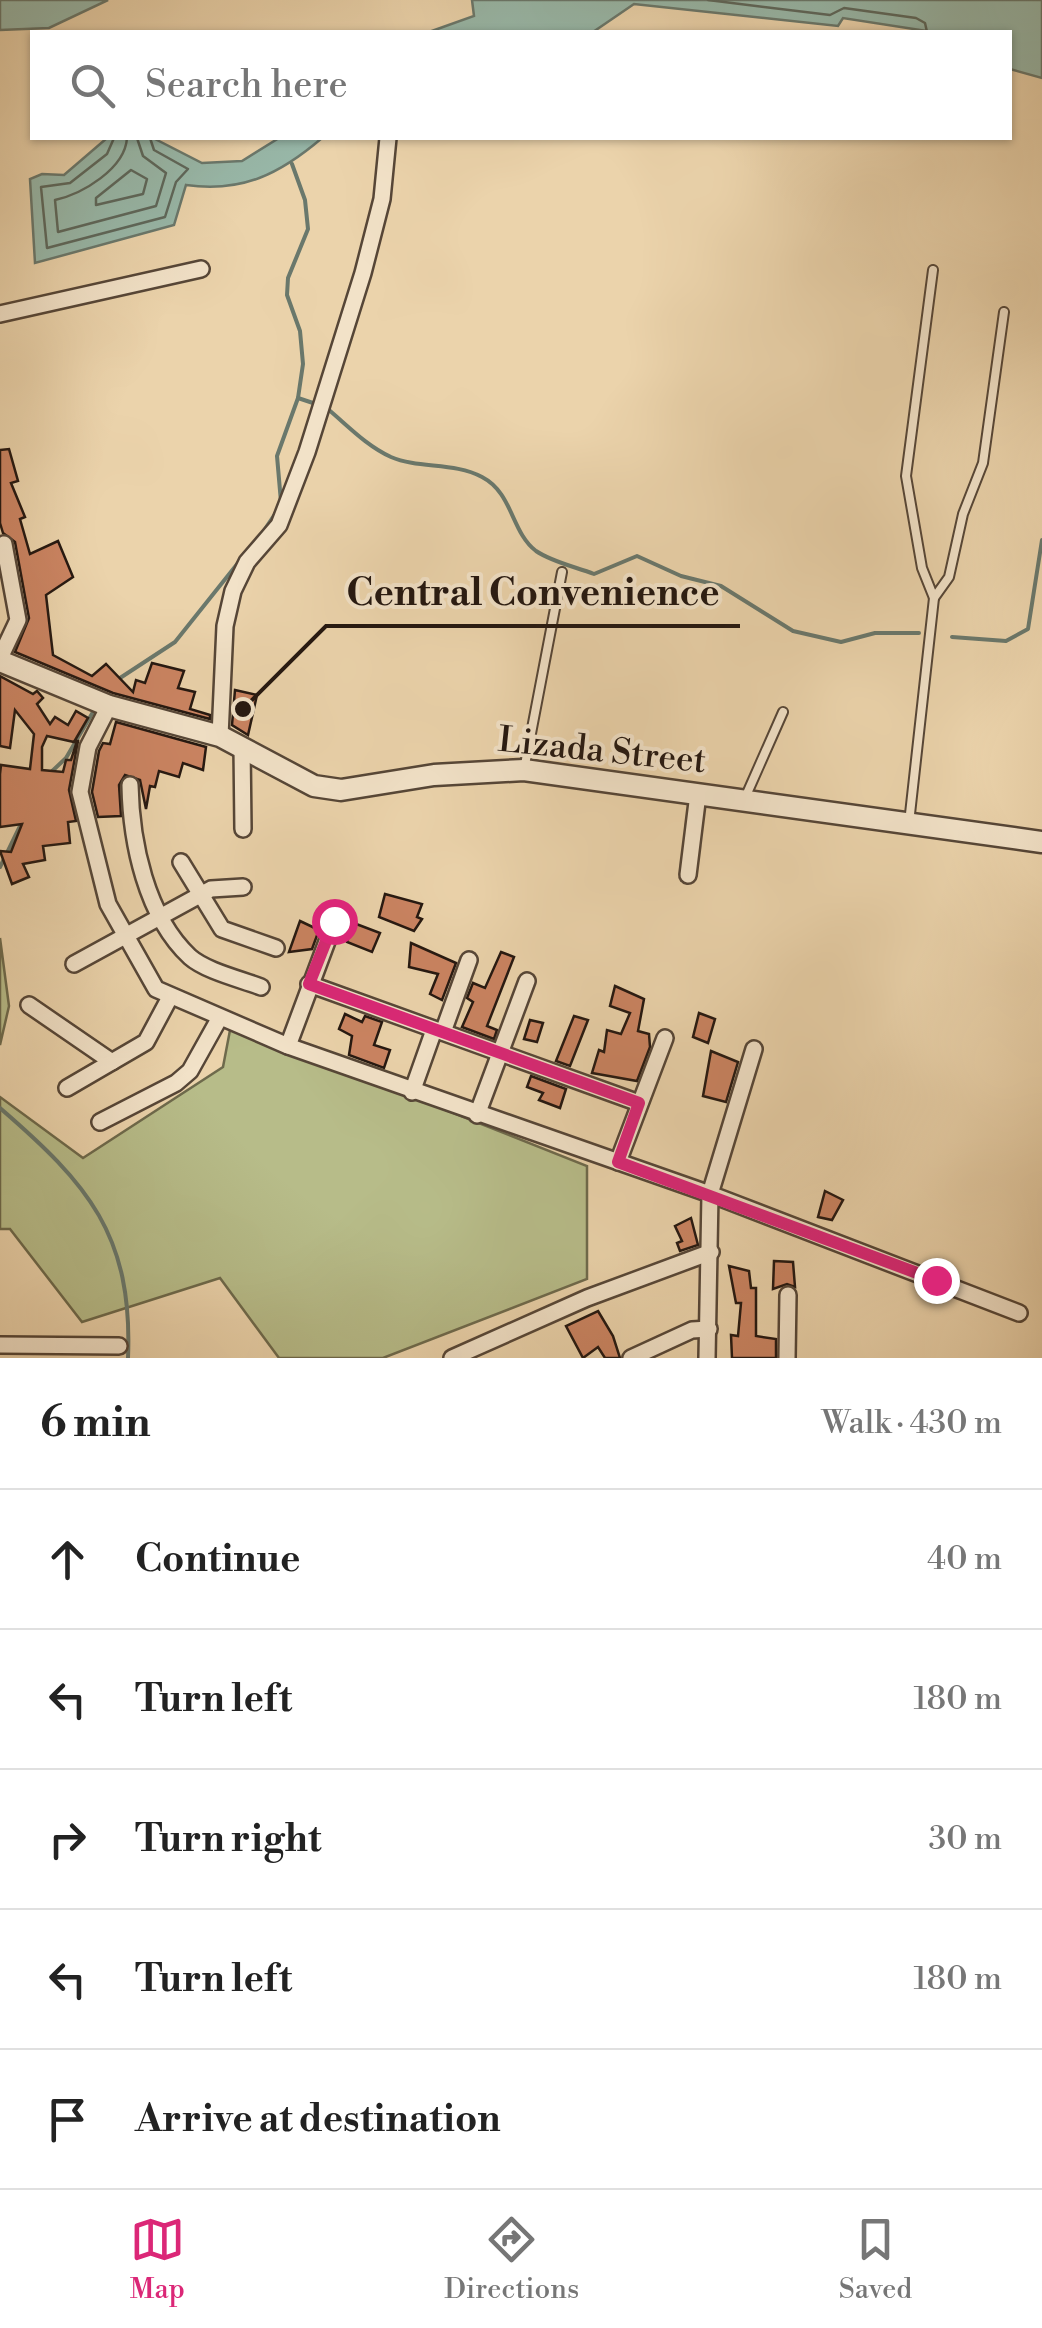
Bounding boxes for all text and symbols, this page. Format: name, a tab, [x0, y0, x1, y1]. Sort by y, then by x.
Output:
search box	[30, 30, 1012, 140]
icon: search	[65, 58, 120, 113]
text: Search here	[145, 62, 348, 109]
callout: Central Convenience	[326, 558, 740, 626]
text: Central Convenience	[346, 570, 720, 617]
street label: Lizada Street	[496, 719, 708, 783]
route start	[312, 899, 358, 945]
route end	[914, 1258, 960, 1304]
text: 6 min	[40, 1397, 151, 1450]
text: Walk · 430 m	[822, 1403, 1002, 1443]
icon: ahead	[40, 1532, 95, 1587]
text: Continue	[135, 1536, 300, 1583]
text: 40 m	[927, 1539, 1002, 1579]
icon: left	[40, 1672, 95, 1727]
text: Turn left	[135, 1676, 292, 1723]
text: 180 m	[913, 1679, 1002, 1719]
icon: right	[40, 1812, 95, 1867]
text: Turn right	[135, 1816, 321, 1863]
text: 30 m	[928, 1819, 1002, 1859]
icon: left	[40, 1952, 95, 2007]
text: Turn left	[135, 1956, 292, 2003]
text: 180 m	[913, 1959, 1002, 1999]
icon: arrive	[40, 2092, 95, 2147]
text: Arrive at destination	[135, 2096, 501, 2143]
tab: Map	[130, 2212, 185, 2307]
tab: Directions	[444, 2212, 579, 2307]
tab: Saved	[839, 2212, 912, 2307]

